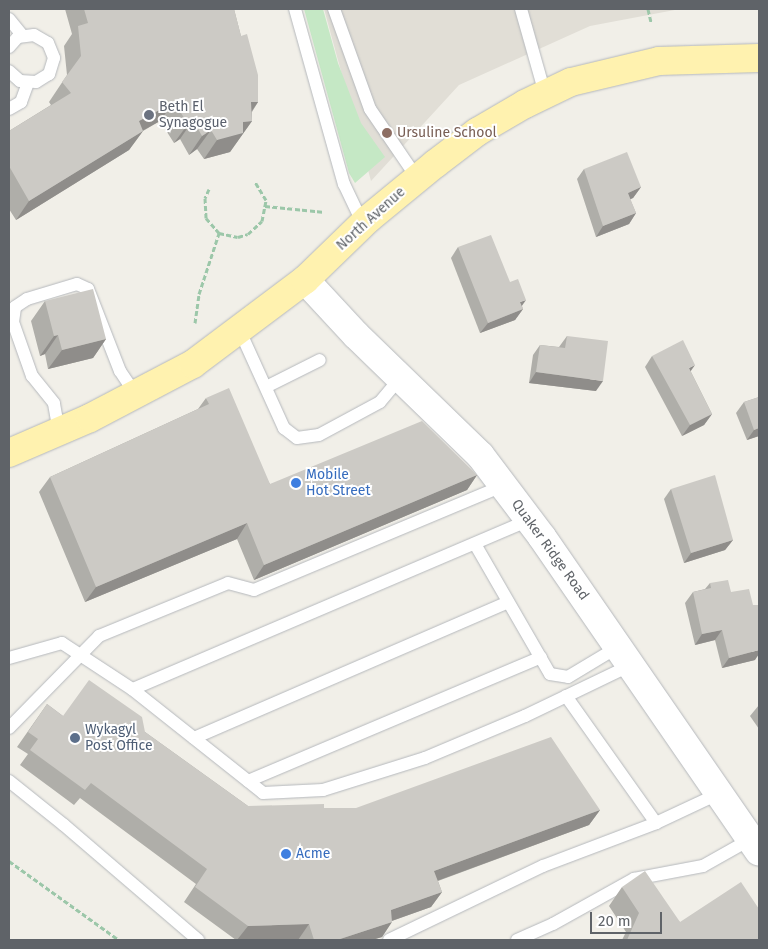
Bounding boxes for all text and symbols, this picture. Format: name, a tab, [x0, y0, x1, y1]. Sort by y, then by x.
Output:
place label: Beth El Synagogue	[159, 99, 227, 132]
marker: Beth El Synagogue	[143, 109, 155, 121]
place label: Ursuline School	[397, 125, 497, 141]
marker: Ursuline School	[381, 127, 393, 139]
street label: North Avenue	[333, 184, 409, 254]
place label: Mobile Hot Street	[306, 467, 370, 500]
marker: Mobile Hot Street	[290, 477, 302, 489]
street label: Quaker Ridge Road	[508, 496, 592, 604]
place label: Wykagyl Post Office	[85, 722, 153, 754]
marker: Wykagyl Post Office	[69, 732, 81, 744]
place label: Acme	[296, 846, 330, 862]
marker: Acme	[280, 848, 292, 860]
scale bar	[593, 902, 666, 934]
text: 20 m	[598, 912, 631, 930]

